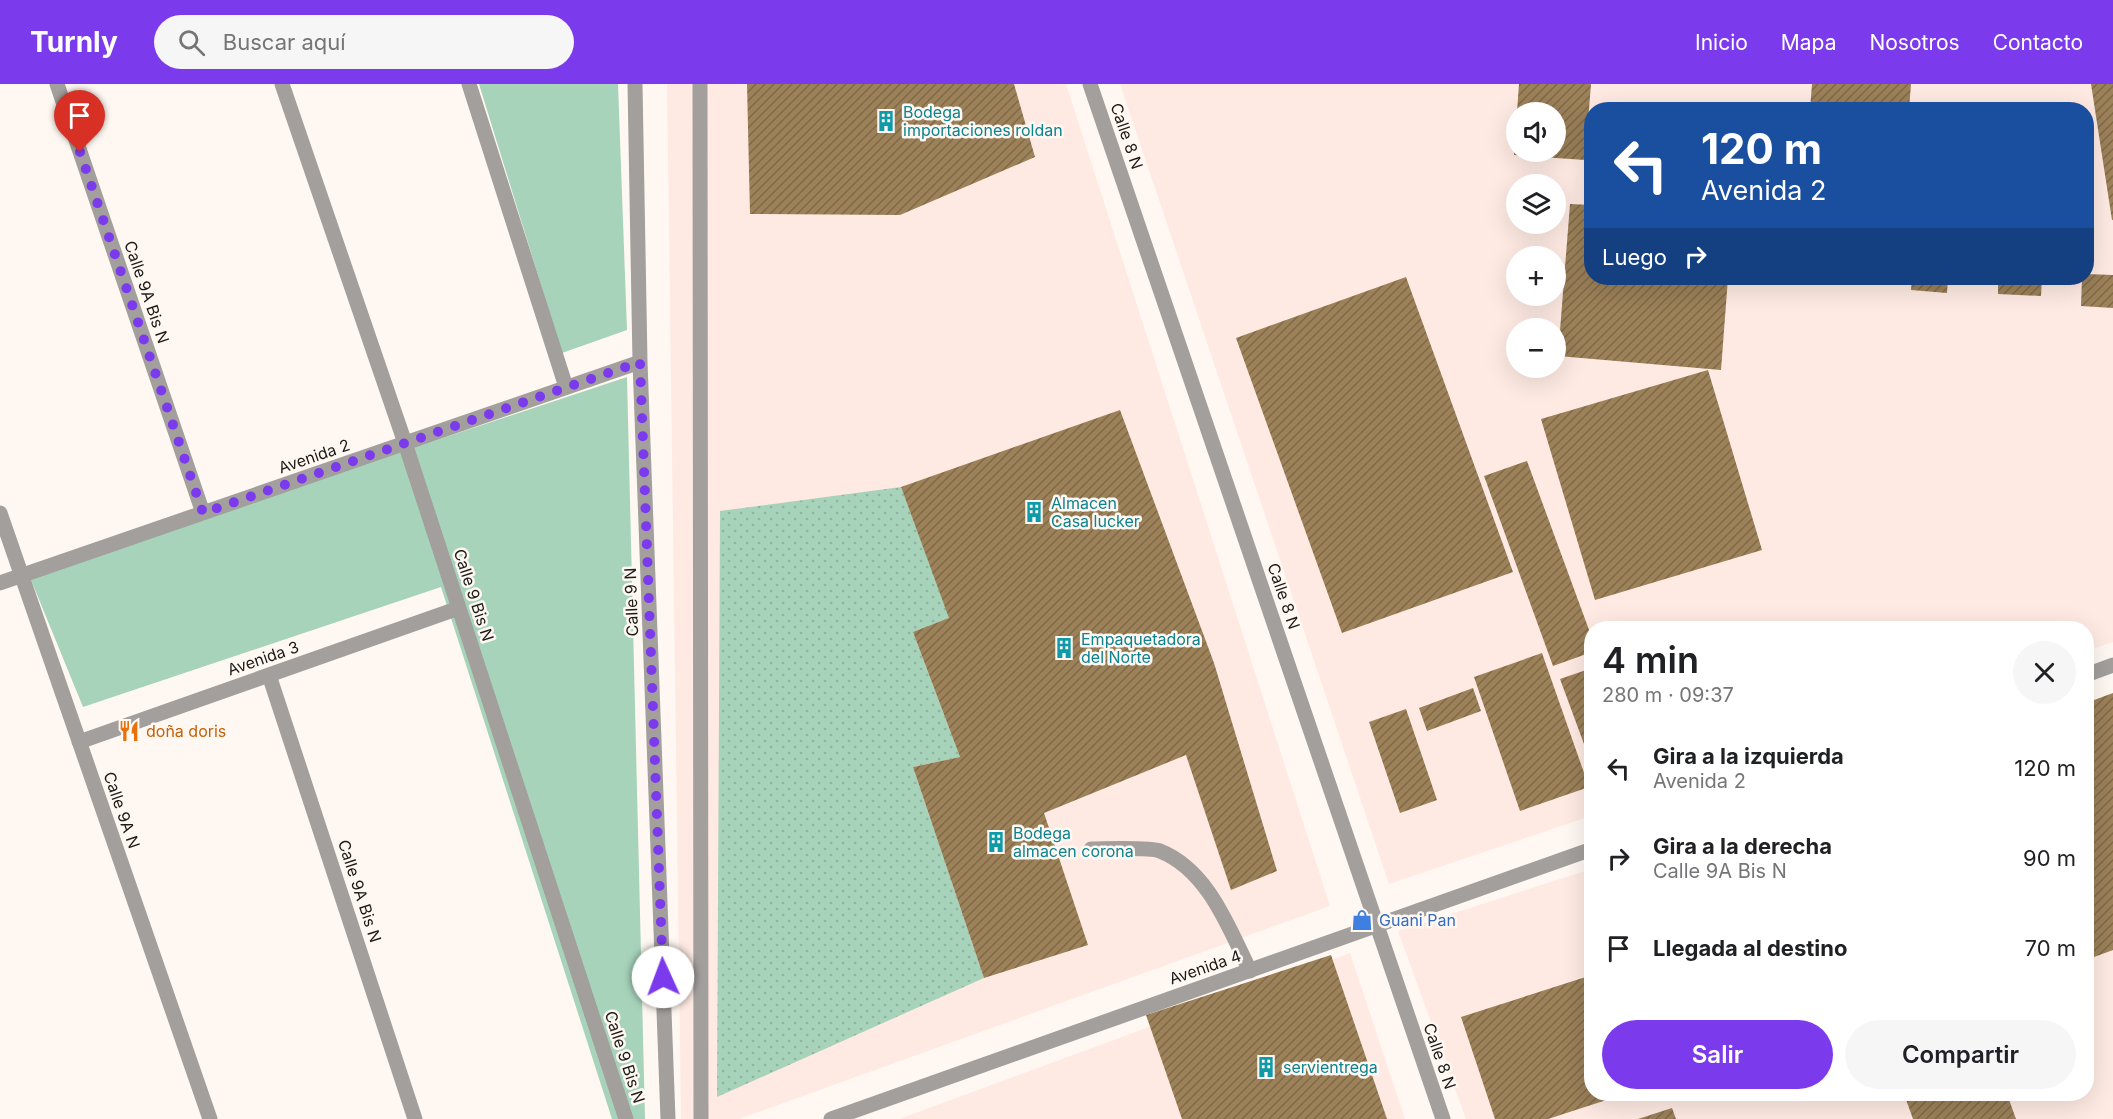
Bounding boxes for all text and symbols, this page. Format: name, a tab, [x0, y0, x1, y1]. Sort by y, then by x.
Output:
search box	[154, 15, 574, 69]
text: Turnly	[30, 25, 118, 59]
icon: search	[175, 26, 208, 59]
text: Buscar aquí	[223, 29, 346, 55]
text: Inicio	[1695, 30, 1748, 55]
text: Mapa	[1781, 30, 1836, 55]
text: Nosotros	[1869, 30, 1960, 55]
text: Contacto	[1993, 30, 2083, 55]
pin	[54, 90, 105, 152]
icon: arrive	[63, 99, 96, 132]
street label: Calle 8 N	[1106, 100, 1148, 172]
place label: Bodega importaciones roldan	[903, 102, 1063, 140]
map controls	[1506, 102, 1566, 378]
button: sound	[1506, 102, 1566, 162]
building icon: Bodega importaciones roldan	[874, 109, 898, 133]
text: 120 m	[1701, 123, 1822, 174]
icon: left	[1602, 126, 1680, 204]
button: layers	[1506, 174, 1566, 234]
text: Avenida 2	[1701, 174, 1826, 207]
street label: Calle 9A Bis N	[120, 238, 174, 346]
icon: right	[1679, 240, 1712, 273]
text: Luego	[1602, 244, 1667, 270]
button: +	[1506, 246, 1566, 306]
button: −	[1506, 318, 1566, 378]
street label: Avenida 2	[276, 434, 352, 478]
place label: Almacen Casa lucker	[1051, 493, 1140, 531]
building icon: Almacen Casa lucker	[1022, 500, 1046, 524]
street label: Calle 9 Bis N	[450, 546, 498, 644]
street label: Calle 8 N	[1263, 560, 1305, 632]
street label: Calle 9 N	[620, 567, 642, 637]
place label: Empaquetadora del Norte	[1081, 629, 1201, 667]
street label: Avenida 3	[225, 636, 301, 680]
building icon: Empaquetadora del Norte	[1052, 636, 1076, 660]
text: 4 min	[1602, 638, 1699, 682]
button: close	[2013, 641, 2076, 704]
text: 280 m · 09:37	[1602, 683, 1734, 707]
restaurant icon: doña doris	[117, 719, 141, 743]
place label: doña doris	[146, 721, 226, 741]
text: Gira a la izquierda	[1653, 743, 1844, 769]
icon: left	[1602, 752, 1635, 785]
text: 120 m	[2014, 755, 2076, 781]
street label: Calle 9A N	[100, 769, 144, 851]
text: Avenida 2	[1653, 769, 1746, 793]
place label: Bodega almacen corona	[1013, 823, 1134, 861]
building icon: Bodega almacen corona	[984, 830, 1008, 854]
text: Gira a la derecha	[1653, 833, 1832, 859]
street label: Calle 9A Bis N	[334, 837, 386, 945]
icon: right	[1602, 842, 1635, 875]
text: 90 m	[2023, 845, 2076, 871]
text: Calle 9A Bis N	[1653, 859, 1787, 883]
shop icon: Guani Pan	[1350, 908, 1374, 932]
place label: Guani Pan	[1379, 910, 1456, 930]
icon: arrive	[1602, 932, 1635, 965]
text: Llegada al destino	[1653, 935, 1847, 961]
text: 70 m	[2025, 935, 2076, 961]
position arrow	[631, 945, 695, 1009]
street label: Avenida 4	[1166, 945, 1244, 989]
street label: Calle 9 Bis N	[601, 1008, 649, 1106]
street label: Calle 8 N	[1419, 1020, 1461, 1092]
button: Salir	[1602, 1020, 1833, 1089]
button: Compartir	[1845, 1020, 2076, 1089]
building icon: servientrega	[1254, 1055, 1278, 1079]
place label: servientrega	[1283, 1057, 1378, 1077]

